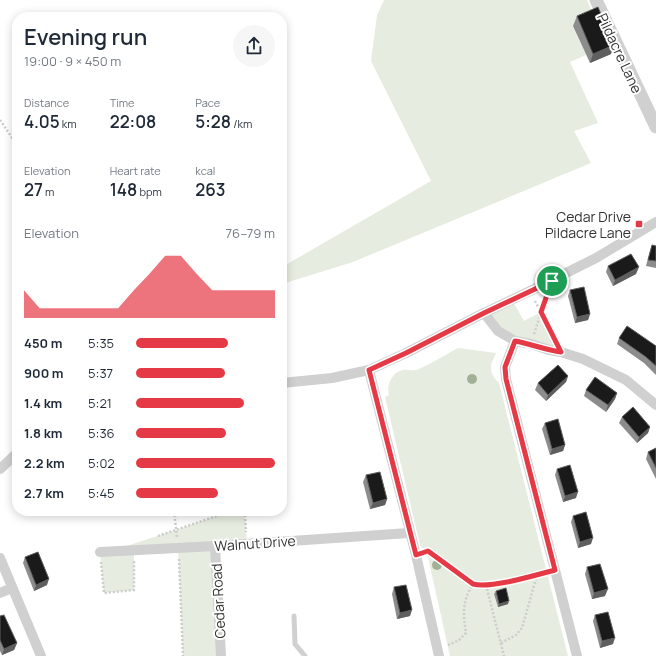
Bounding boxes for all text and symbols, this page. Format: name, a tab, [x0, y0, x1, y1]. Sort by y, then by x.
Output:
street label: Pildacre Lane	[593, 10, 647, 96]
text: Evening run	[24, 22, 147, 52]
button: share	[233, 25, 275, 67]
text: 19:00 · 9 × 450 m	[24, 52, 121, 70]
text: Distance	[24, 95, 69, 110]
text: Time	[110, 95, 135, 110]
text: Pace	[195, 95, 220, 110]
text: 4.05	[24, 110, 60, 133]
text: 22:08	[110, 110, 156, 133]
text: 5:28	[195, 110, 231, 133]
text: km	[60, 116, 77, 131]
text: /km	[231, 116, 252, 131]
text: Elevation	[24, 163, 70, 178]
text: Heart rate	[110, 163, 161, 178]
text: kcal	[195, 163, 215, 178]
text: 27	[24, 178, 43, 201]
text: 148	[110, 178, 137, 201]
text: 263	[195, 178, 226, 201]
text: m	[43, 184, 54, 199]
text: bpm	[137, 184, 162, 199]
place label: Cedar Drive Pildacre Lane	[545, 207, 631, 242]
marker: Cedar Drive Pildacre Lane	[634, 219, 644, 229]
text: Elevation	[24, 224, 79, 242]
text: 76–79 m	[226, 224, 275, 242]
pin	[535, 264, 569, 298]
icon: arrive	[541, 270, 563, 292]
text: 450 m	[24, 334, 62, 352]
text: 5:35	[88, 334, 114, 352]
text: 900 m	[24, 364, 63, 382]
text: 5:37	[88, 364, 113, 382]
text: 1.4 km	[24, 394, 62, 412]
text: 5:21	[88, 394, 112, 412]
text: 1.8 km	[24, 424, 62, 442]
text: 5:36	[88, 424, 115, 442]
text: 2.2 km	[24, 454, 65, 472]
text: 5:02	[88, 454, 115, 472]
text: 2.7 km	[24, 484, 64, 502]
text: 5:45	[88, 484, 115, 502]
street label: Walnut Drive	[214, 531, 296, 555]
street label: Cedar Road	[207, 563, 229, 639]

